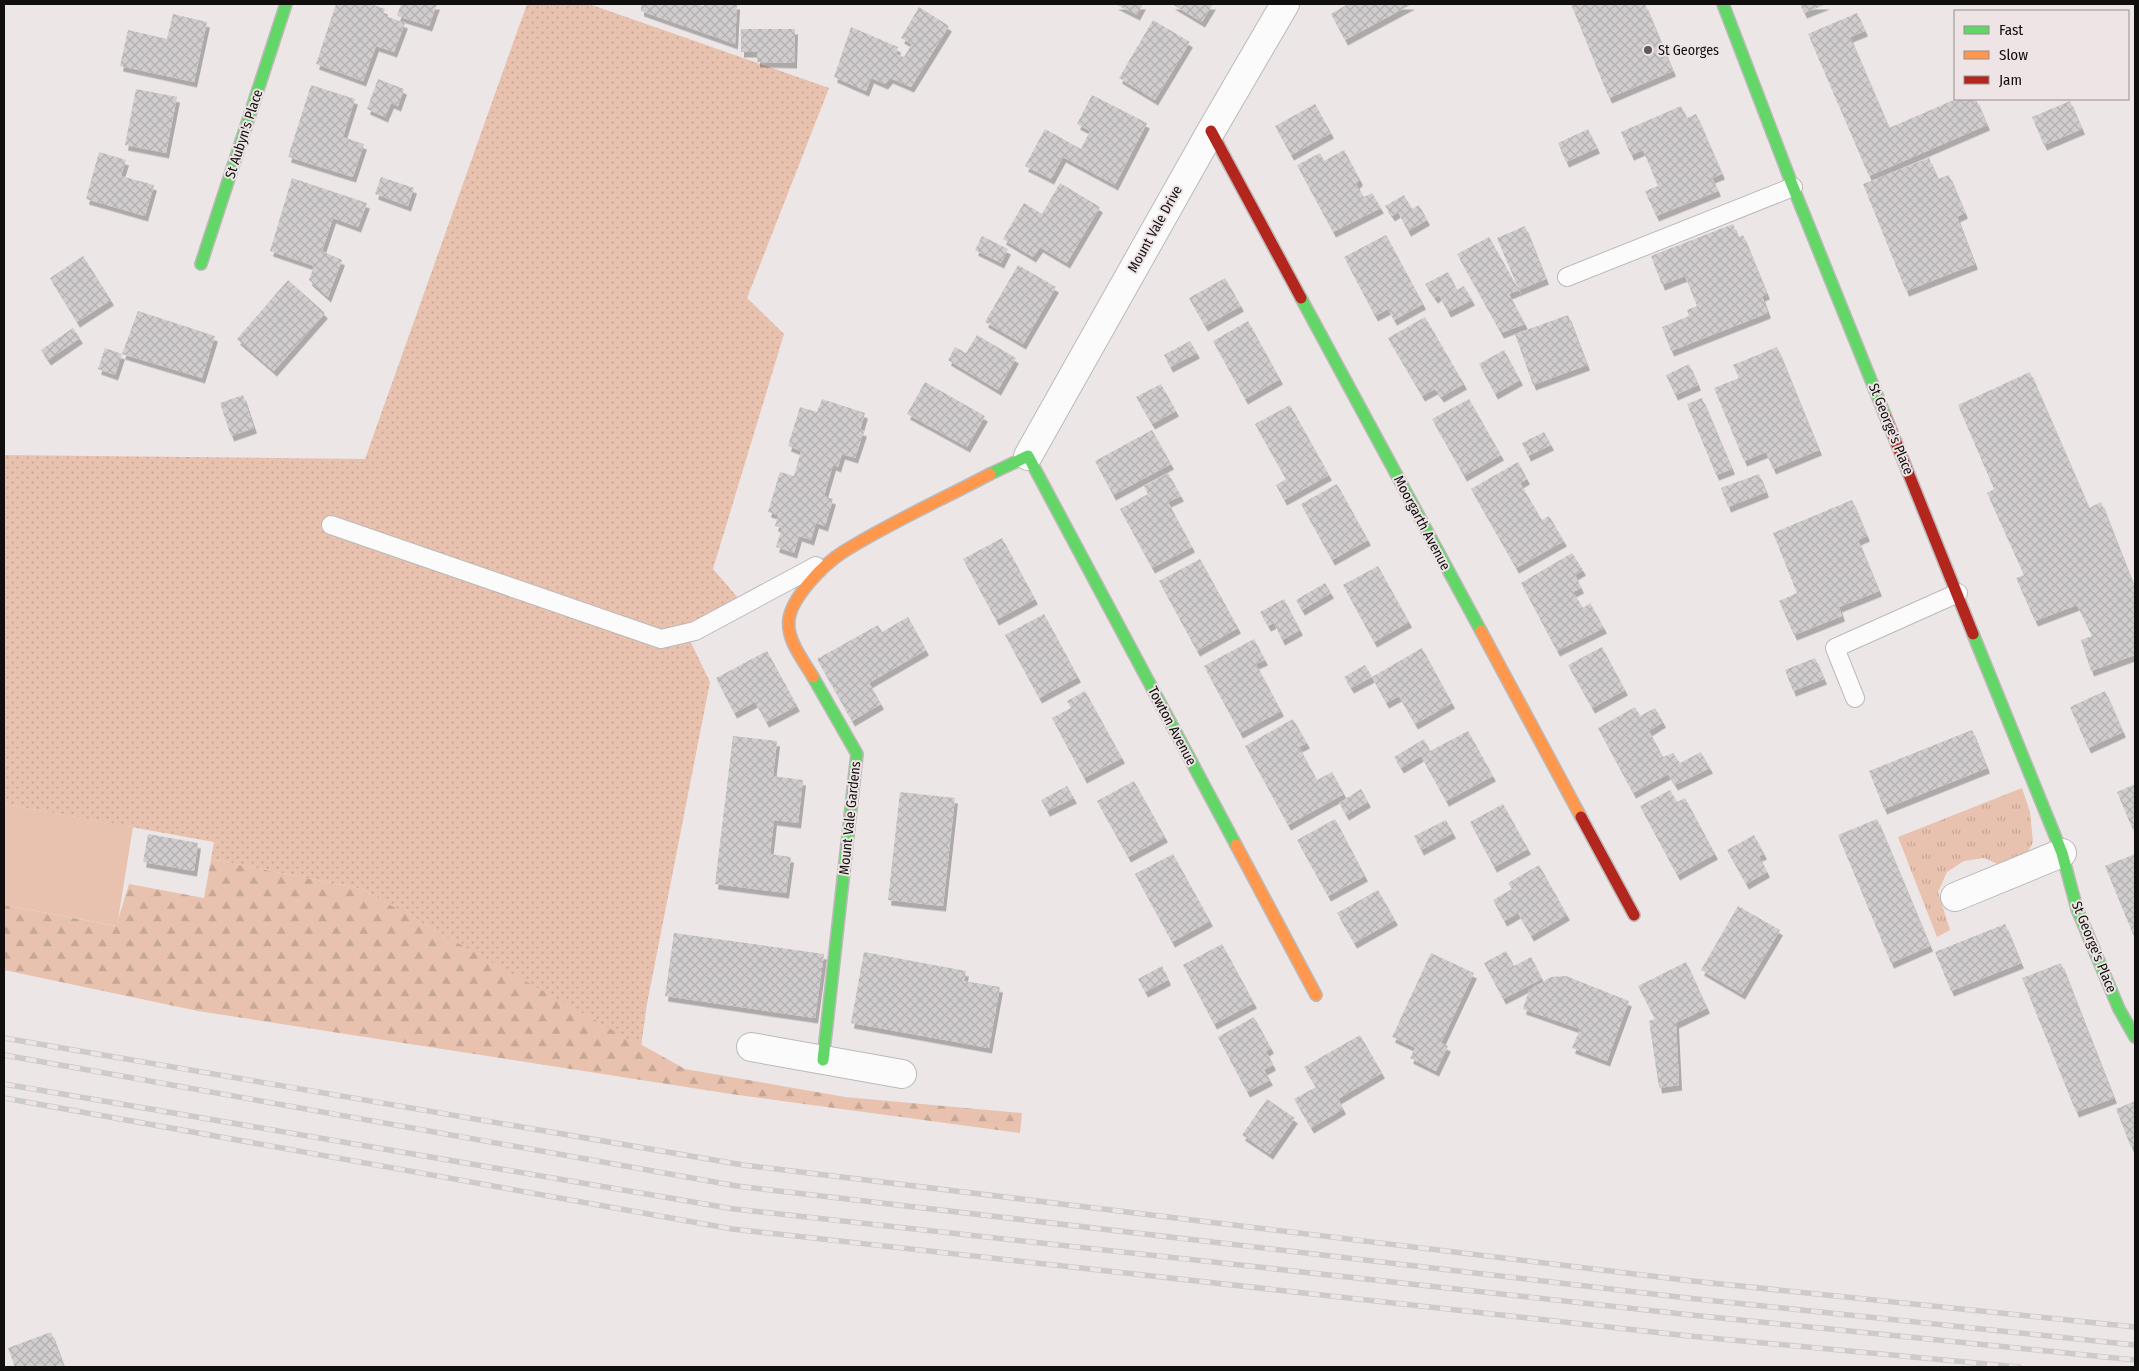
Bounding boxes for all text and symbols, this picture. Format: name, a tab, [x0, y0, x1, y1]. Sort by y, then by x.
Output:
legend	[1954, 10, 2129, 100]
text: Fast	[1999, 21, 2023, 39]
place label: St Georges	[1658, 42, 1719, 59]
marker: St Georges	[1642, 44, 1654, 56]
text: Slow	[1999, 46, 2028, 64]
text: Jam	[1999, 71, 2022, 89]
street label: St Aubyn's Place	[222, 87, 266, 181]
street label: Mount Vale Drive	[1124, 183, 1186, 275]
street label: St George's Place	[1865, 381, 1917, 477]
street label: Moorgarth Avenue	[1390, 473, 1454, 573]
street label: Towton Avenue	[1144, 684, 1200, 768]
street label: Mount Vale Gardens	[836, 760, 864, 876]
street label: St George's Place	[2068, 899, 2120, 995]

